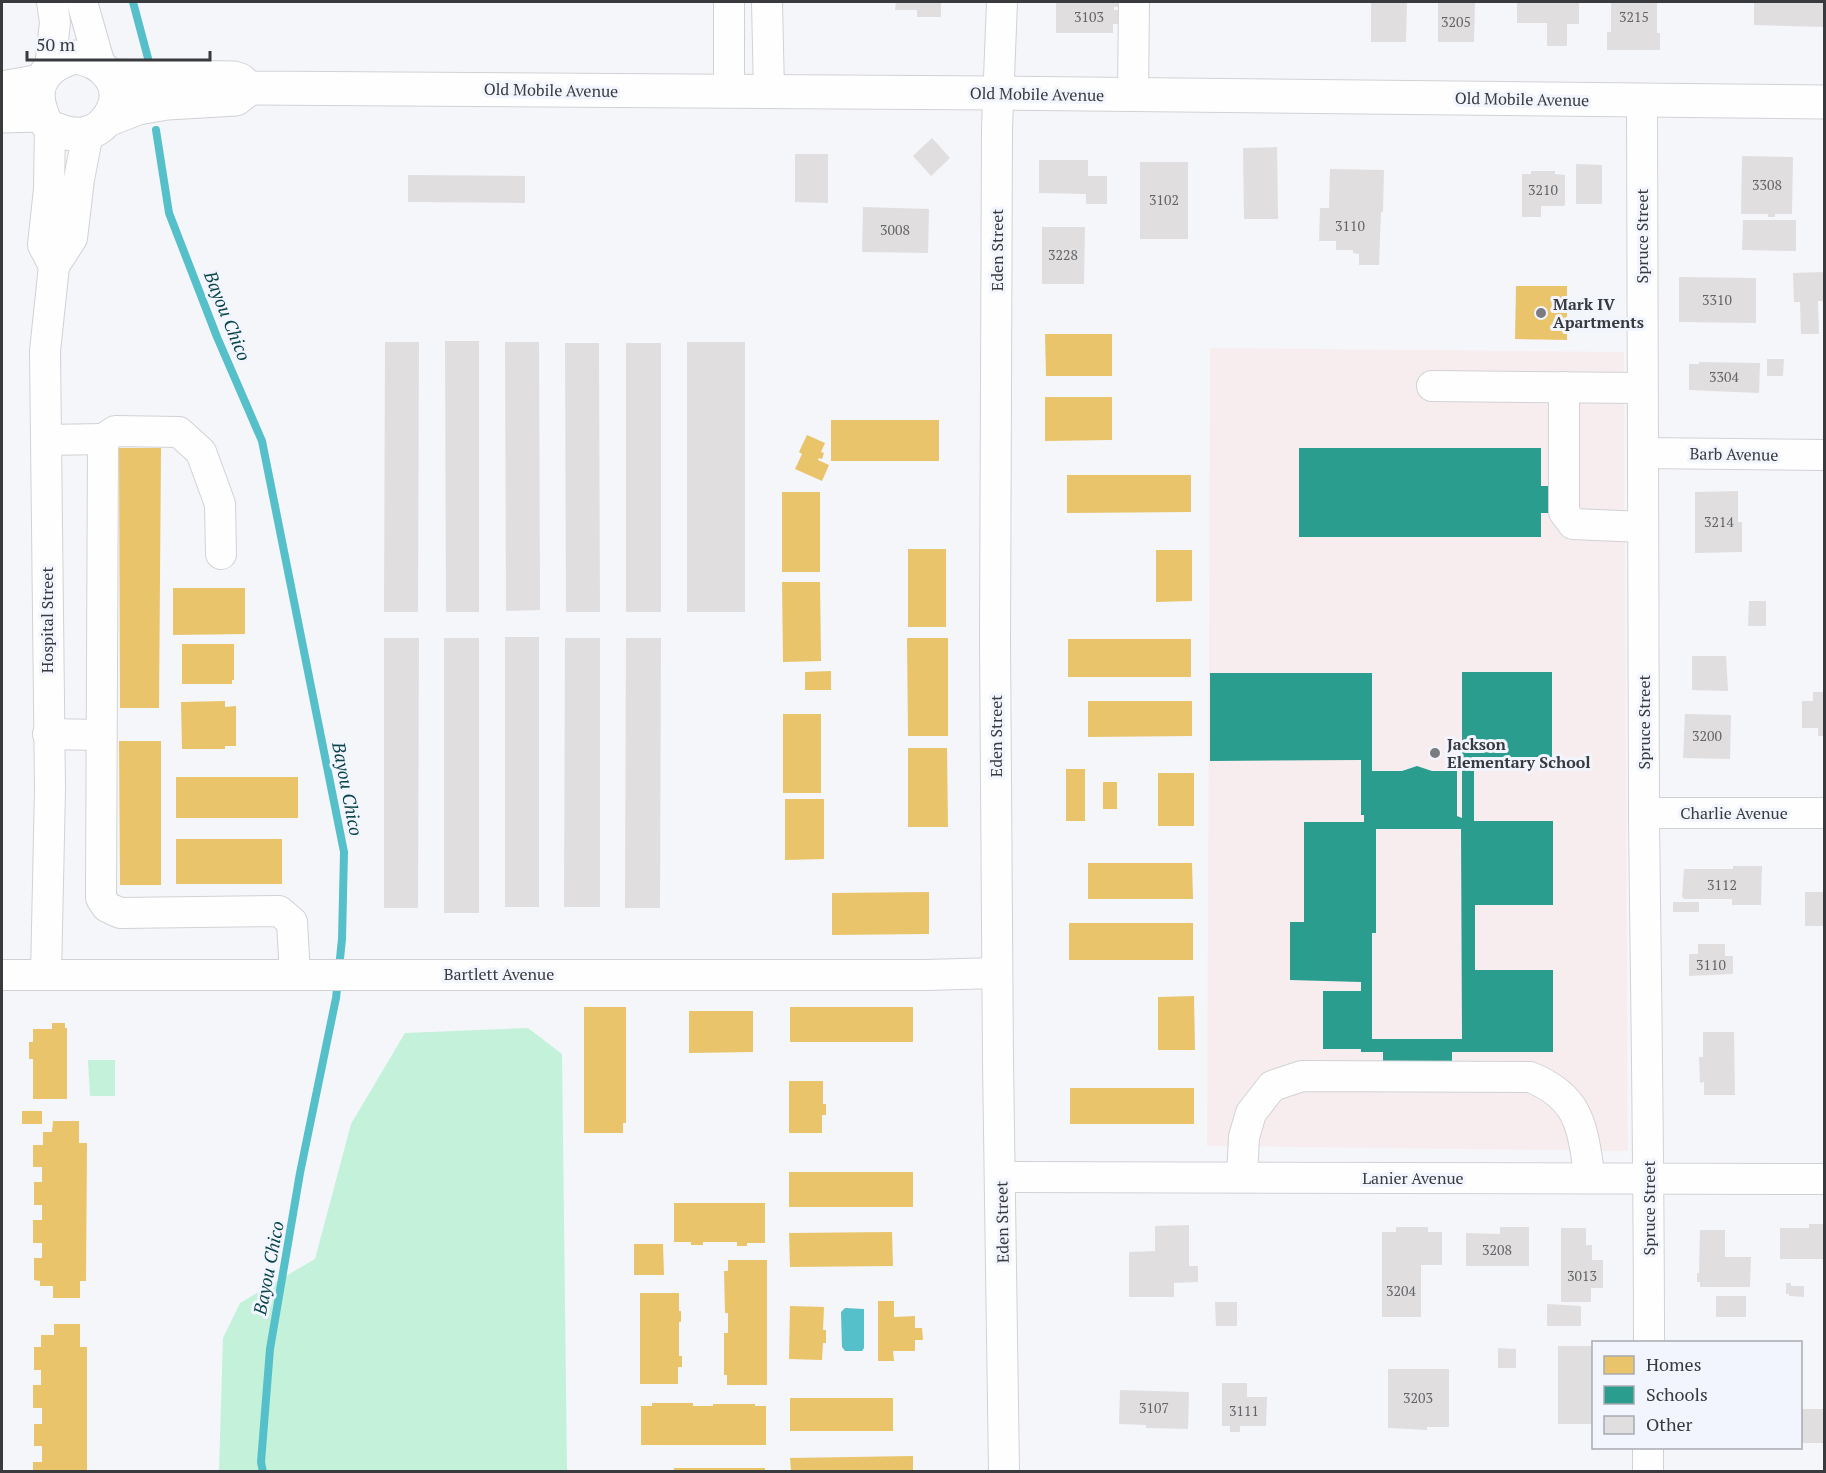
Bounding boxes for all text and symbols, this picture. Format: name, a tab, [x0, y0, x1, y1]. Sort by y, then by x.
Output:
house number: 3103	[1074, 7, 1104, 26]
house number: 3215	[1619, 7, 1649, 26]
house number: 3205	[1441, 12, 1471, 31]
scale bar	[27, 24, 210, 62]
text: 50 m	[36, 32, 76, 56]
street label: Old Mobile Avenue	[484, 78, 618, 102]
street label: Old Mobile Avenue	[970, 82, 1104, 106]
street label: Old Mobile Avenue	[1455, 87, 1589, 111]
house number: 3308	[1752, 175, 1782, 194]
house number: 3210	[1528, 180, 1558, 199]
street label: Spruce Street	[1631, 189, 1653, 283]
house number: 3102	[1149, 190, 1179, 209]
street label: Eden Street	[986, 209, 1008, 291]
house number: 3110	[1335, 216, 1365, 235]
house number: 3008	[880, 220, 910, 239]
house number: 3228	[1048, 245, 1078, 264]
water label: Bayou Chico	[199, 266, 257, 364]
house number: 3310	[1702, 290, 1732, 309]
place label: Mark IV Apartments	[1553, 293, 1644, 333]
marker: Mark IV Apartments	[1534, 306, 1548, 320]
house number: 3304	[1709, 367, 1739, 386]
street label: Barb Avenue	[1689, 442, 1779, 466]
house number: 3214	[1704, 512, 1734, 531]
street label: Hospital Street	[36, 567, 58, 673]
street label: Spruce Street	[1633, 675, 1655, 769]
street label: Eden Street	[985, 695, 1007, 777]
house number: 3200	[1692, 726, 1722, 745]
place label: Jackson Elementary School	[1447, 733, 1591, 773]
water label: Bayou Chico	[327, 739, 369, 838]
marker: Jackson Elementary School	[1428, 746, 1442, 760]
street label: Charlie Avenue	[1680, 802, 1788, 824]
house number: 3112	[1707, 875, 1737, 894]
house number: 3110	[1696, 955, 1726, 974]
street label: Bartlett Avenue	[444, 963, 554, 985]
street label: Spruce Street	[1638, 1161, 1660, 1255]
street label: Lanier Avenue	[1362, 1167, 1464, 1189]
street label: Eden Street	[990, 1181, 1014, 1263]
water label: Bayou Chico	[247, 1219, 289, 1318]
house number: 3208	[1482, 1240, 1512, 1259]
house number: 3013	[1567, 1266, 1597, 1285]
house number: 3204	[1386, 1281, 1416, 1300]
legend	[1592, 1341, 1802, 1449]
text: Homes	[1646, 1352, 1701, 1376]
text: Schools	[1646, 1382, 1708, 1406]
house number: 3203	[1403, 1388, 1433, 1407]
house number: 3107	[1139, 1398, 1169, 1417]
house number: 3111	[1229, 1401, 1259, 1420]
text: Other	[1646, 1412, 1693, 1436]

